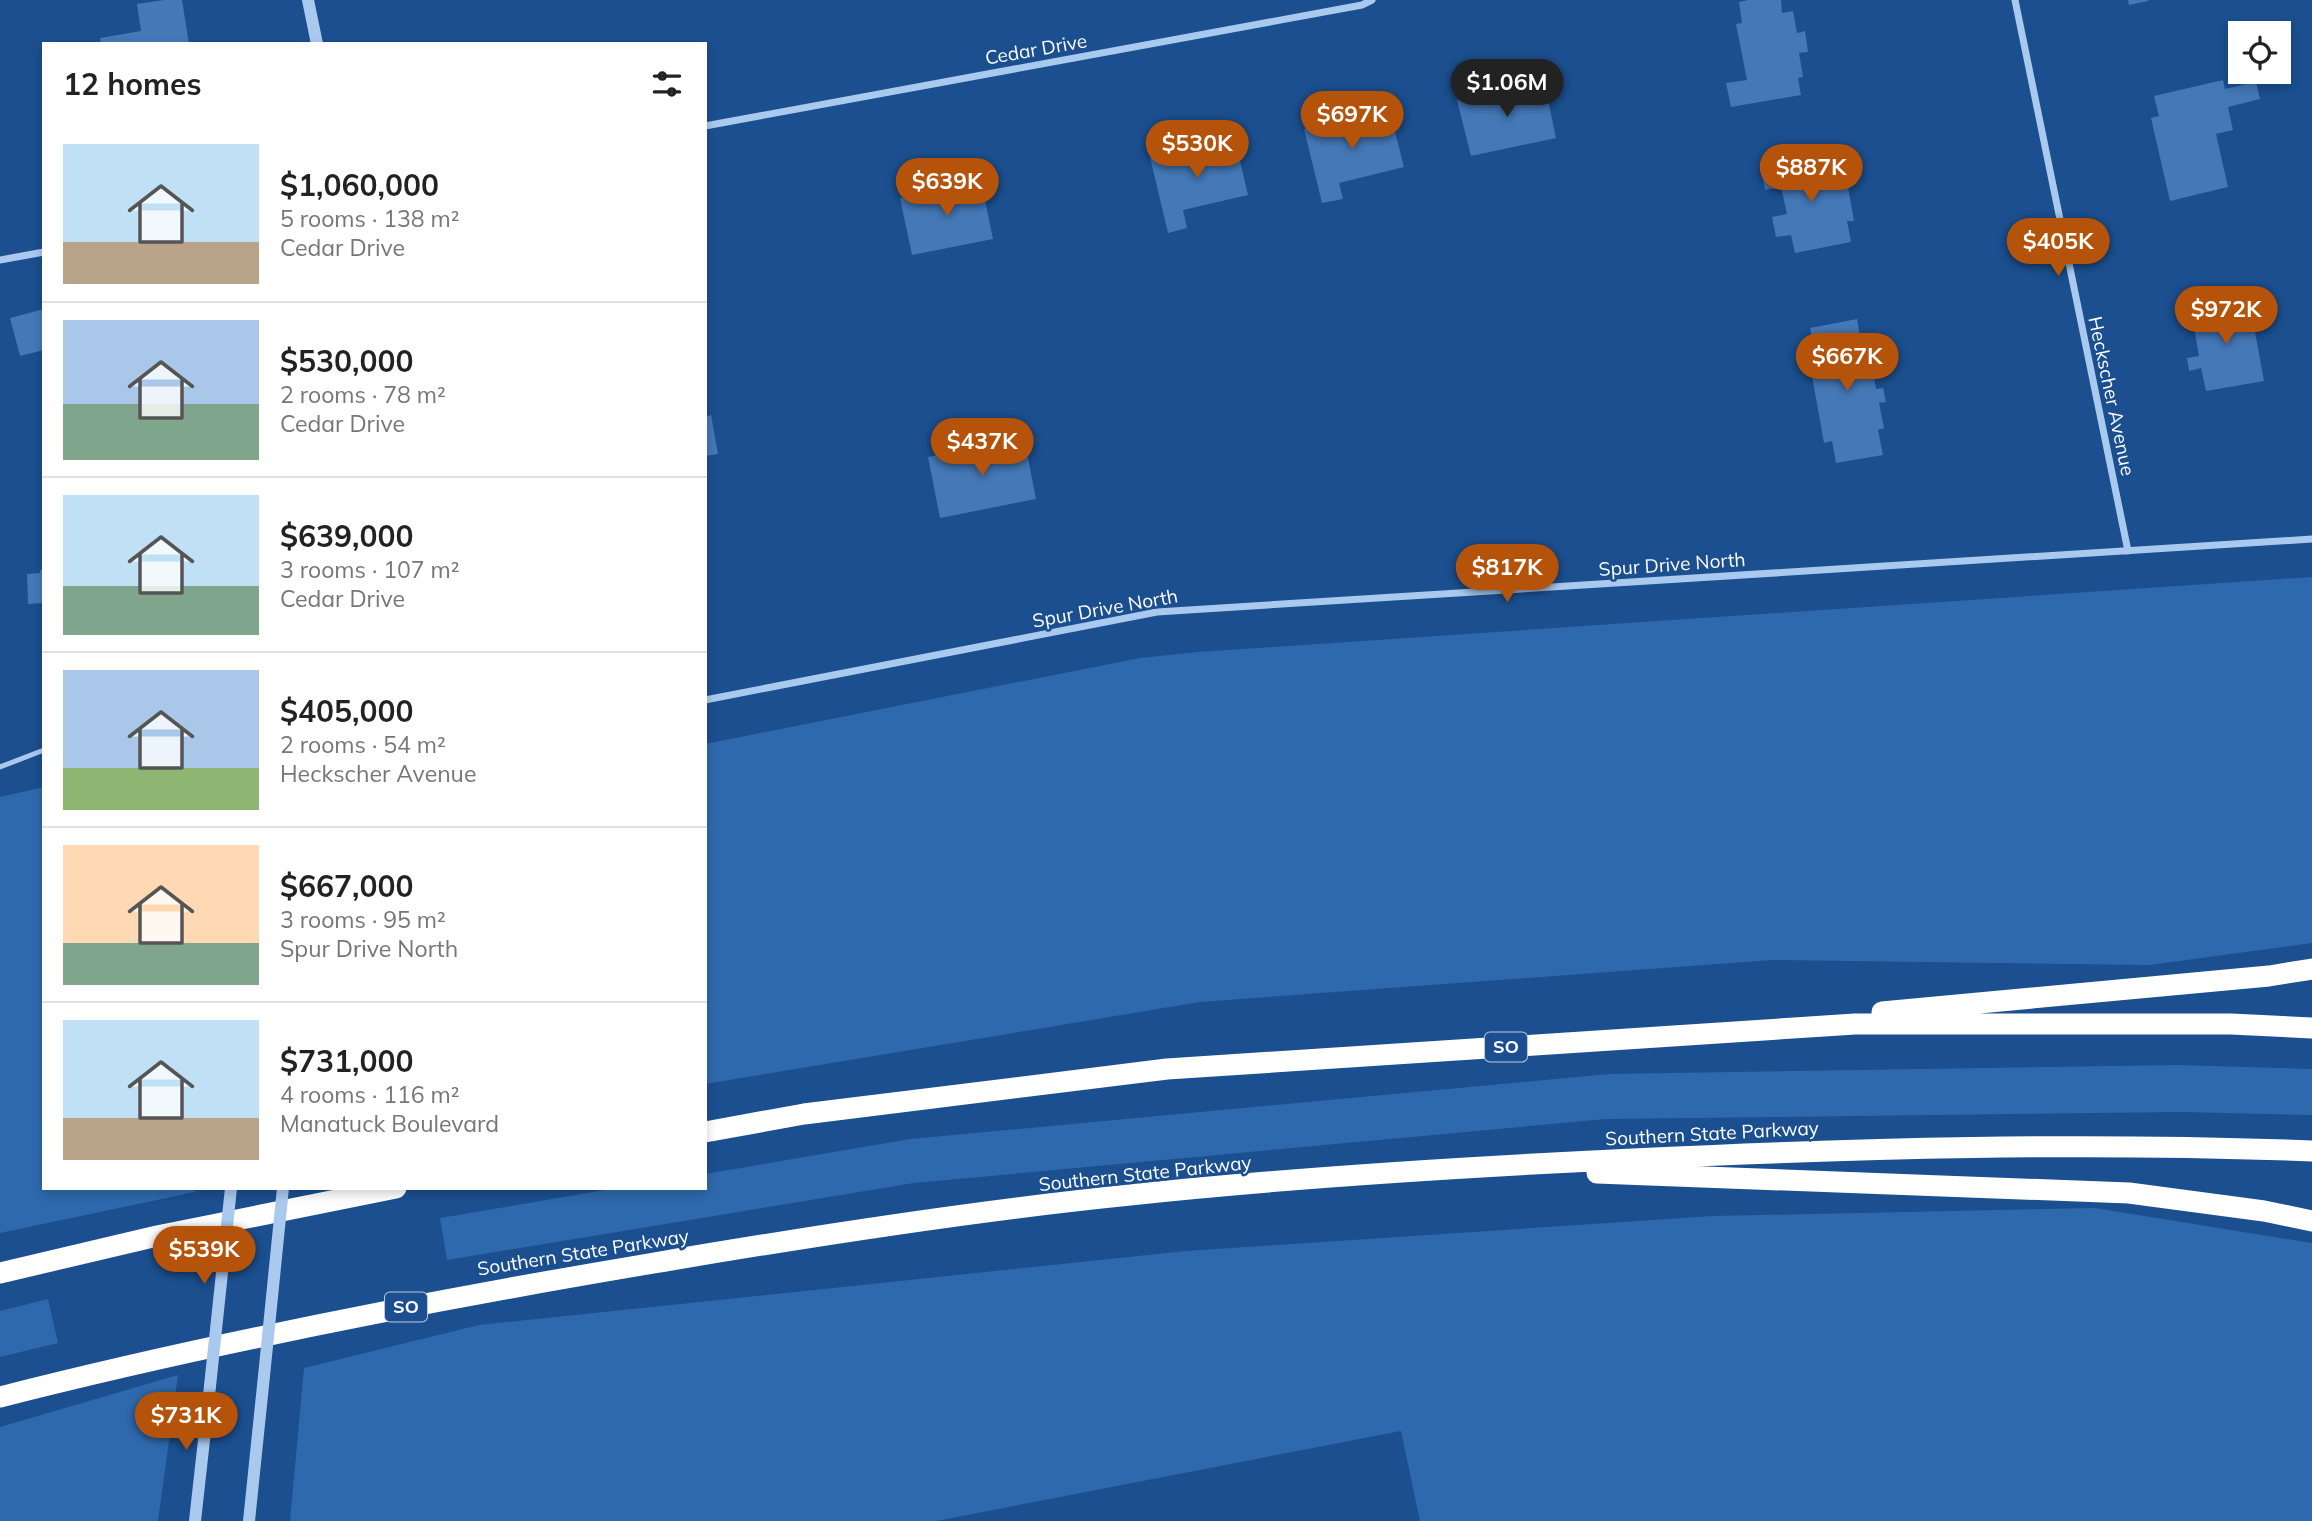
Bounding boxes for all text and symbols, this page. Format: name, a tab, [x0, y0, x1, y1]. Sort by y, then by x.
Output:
map controls	[2228, 21, 2291, 84]
button: locate	[2228, 21, 2291, 84]
street label: Cedar Drive	[983, 28, 1089, 70]
pin: $1.06M	[1450, 60, 1564, 119]
text: 12 homes	[63, 65, 202, 103]
icon: filters	[648, 65, 686, 103]
text: $1.06M	[1467, 67, 1547, 96]
pin: $697K	[1303, 92, 1401, 151]
text: $697K	[1317, 99, 1387, 128]
pin: $530K	[1148, 120, 1246, 180]
text: $530K	[1162, 128, 1232, 157]
pin: $887K	[1762, 144, 1860, 204]
text: $887K	[1776, 152, 1846, 181]
pin: $639K	[898, 158, 996, 218]
text: $1,060,000	[280, 166, 439, 204]
text: $639K	[912, 166, 982, 195]
icon: home	[119, 172, 203, 256]
text: 5 rooms · 138 m²	[280, 204, 460, 233]
pin: $405K	[2009, 218, 2107, 278]
text: $405K	[2023, 226, 2093, 255]
text: Cedar Drive	[280, 233, 405, 262]
pin: $972K	[2177, 286, 2275, 346]
text: $972K	[2191, 294, 2261, 323]
street label: Heckscher Avenue	[2083, 314, 2141, 478]
pin: $667K	[1798, 334, 1896, 393]
text: $667K	[1812, 341, 1882, 370]
text: $530,000	[280, 342, 413, 380]
icon: home	[119, 348, 203, 432]
text: 2 rooms · 78 m²	[280, 380, 446, 409]
text: Cedar Drive	[280, 409, 405, 438]
pin: $437K	[933, 419, 1031, 478]
text: $437K	[947, 426, 1017, 455]
text: $639,000	[280, 517, 413, 555]
icon: home	[119, 523, 203, 607]
pin: $817K	[1458, 544, 1556, 604]
street label: Spur Drive North	[1598, 547, 1746, 581]
text: $817K	[1472, 552, 1542, 581]
text: 3 rooms · 107 m²	[280, 555, 460, 584]
street label: Spur Drive North	[1030, 583, 1180, 633]
text: Cedar Drive	[280, 584, 405, 613]
text: $405,000	[280, 692, 413, 730]
icon: home	[119, 698, 203, 782]
text: 2 rooms · 54 m²	[280, 730, 446, 759]
text: Heckscher Avenue	[280, 759, 476, 788]
text: $667,000	[280, 867, 413, 905]
icon: home	[119, 873, 203, 957]
text: 3 rooms · 95 m²	[280, 905, 446, 934]
text: Spur Drive North	[280, 934, 458, 963]
road number: SO	[1485, 1032, 1527, 1062]
text: $731,000	[280, 1042, 413, 1080]
icon: home	[119, 1048, 203, 1132]
text: 4 rooms · 116 m²	[280, 1080, 460, 1109]
text: Manatuck Boulevard	[280, 1109, 499, 1138]
street label: Southern State Parkway	[1605, 1115, 1819, 1151]
street label: Southern State Parkway	[1037, 1150, 1253, 1196]
street label: Southern State Parkway	[476, 1223, 690, 1281]
pin: $539K	[155, 1226, 253, 1286]
text: $539K	[169, 1234, 239, 1263]
road number: SO	[385, 1292, 427, 1322]
pin: $731K	[137, 1392, 235, 1452]
text: $731K	[151, 1400, 221, 1429]

